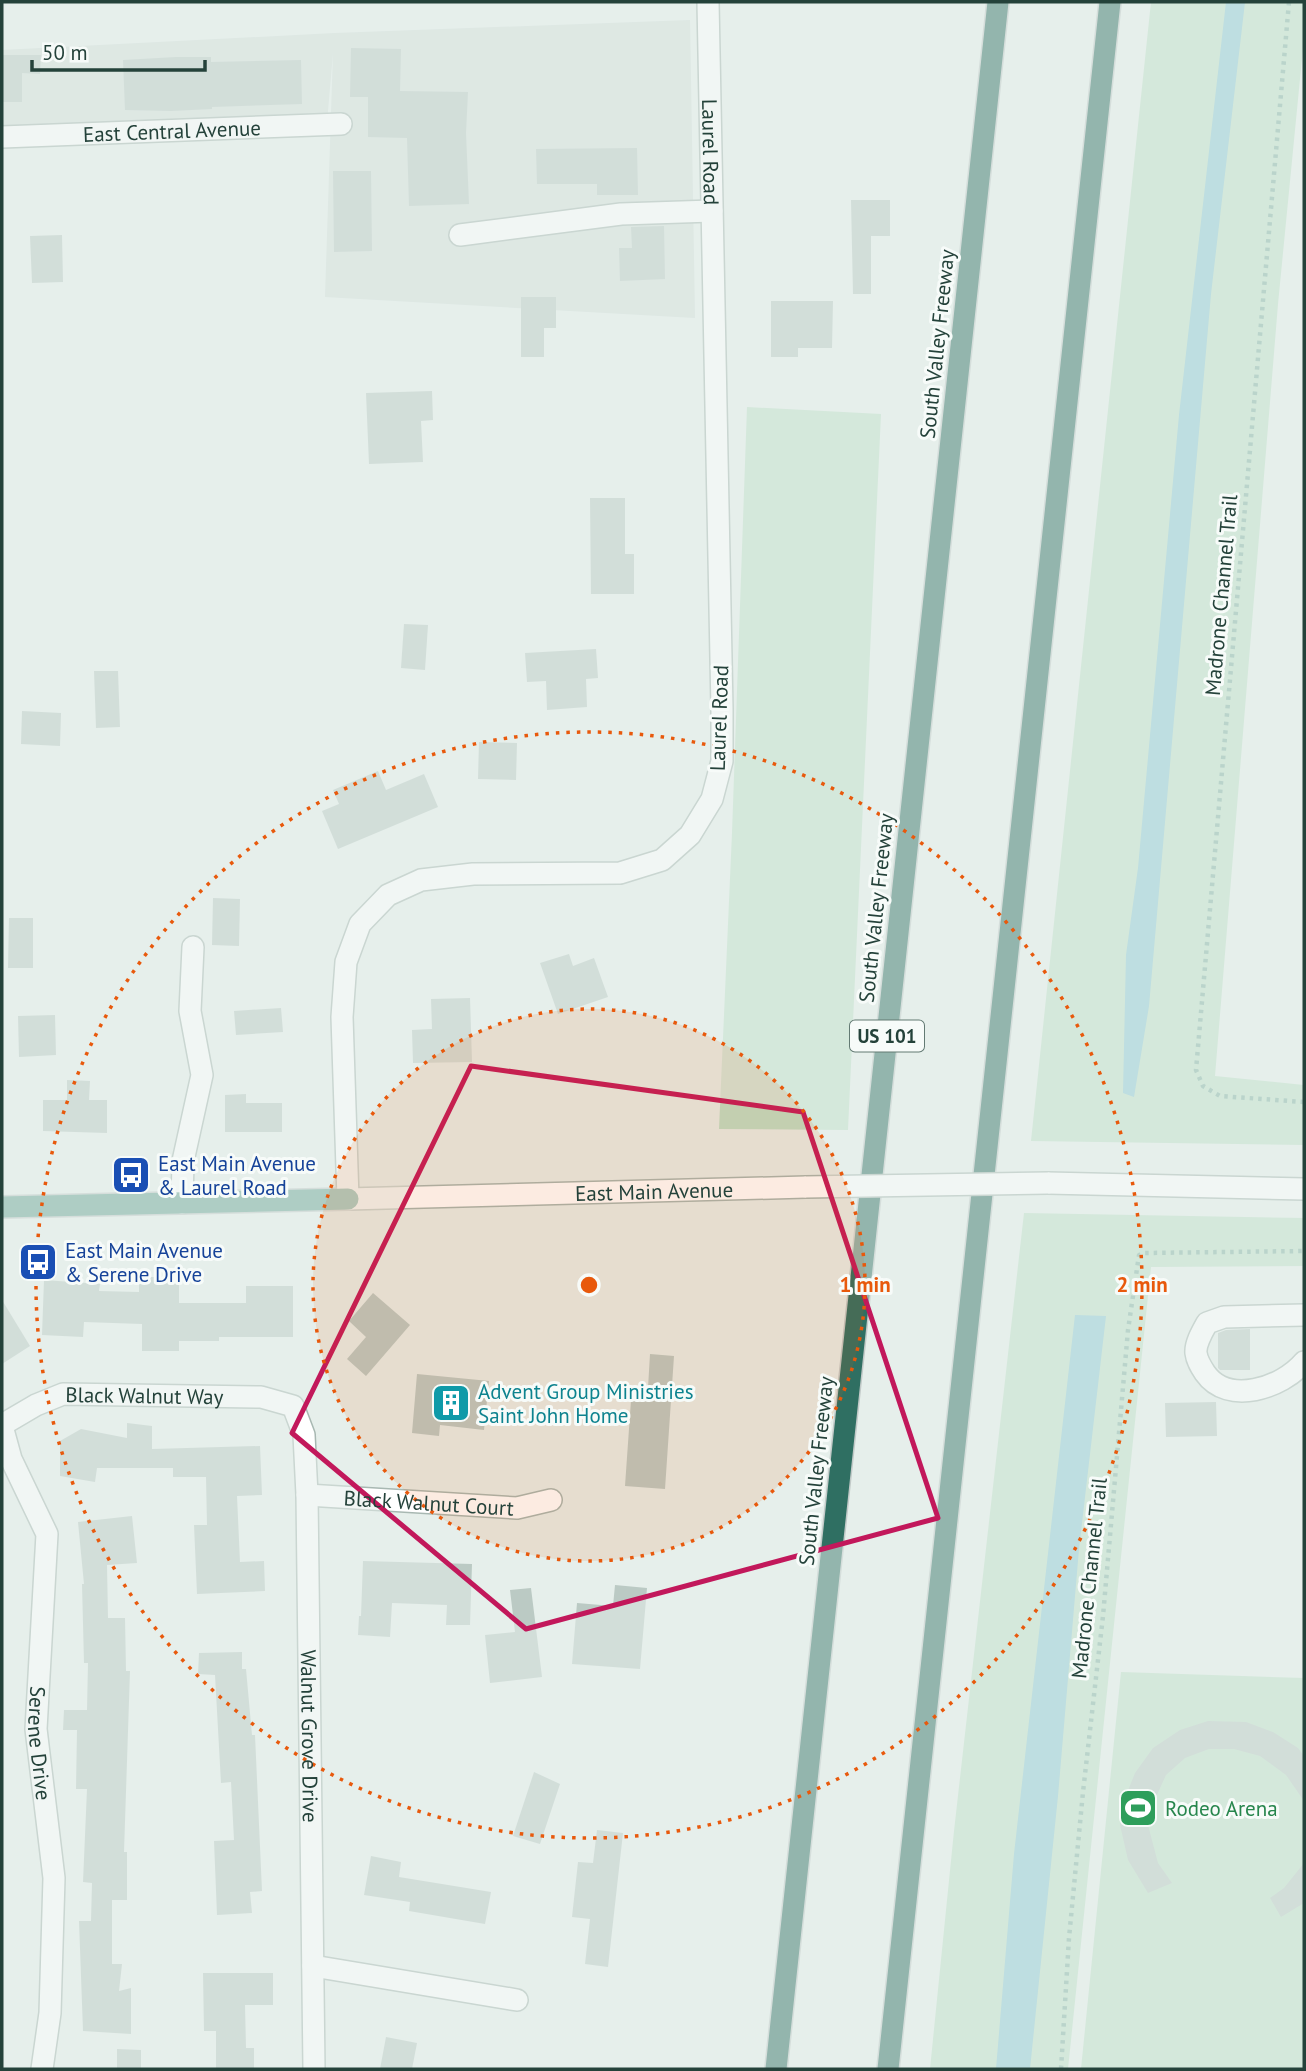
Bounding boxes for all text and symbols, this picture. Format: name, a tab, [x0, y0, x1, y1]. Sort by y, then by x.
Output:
scale bar	[32, 28, 205, 72]
text: 50 m	[42, 39, 88, 66]
street label: Laurel Road	[696, 99, 726, 205]
street label: East Central Avenue	[82, 114, 261, 147]
street label: South Valley Freeway	[914, 248, 960, 440]
street label: Madrone Channel Trail	[1199, 493, 1243, 697]
street label: Laurel Road	[704, 664, 734, 772]
street label: South Valley Freeway	[853, 812, 899, 1004]
road number: US 101	[850, 1020, 924, 1052]
place label: East Main Avenue & Laurel Road	[158, 1150, 316, 1201]
bus stop icon: East Main Avenue & Laurel Road	[110, 1154, 152, 1196]
street label: East Main Avenue	[575, 1175, 733, 1207]
place label: East Main Avenue & Serene Drive	[65, 1237, 223, 1288]
bus stop icon: East Main Avenue & Serene Drive	[17, 1241, 59, 1283]
text: 1 min	[839, 1271, 891, 1298]
text: 2 min	[1116, 1271, 1168, 1298]
centre of rings	[577, 1273, 601, 1297]
street label: South Valley Freeway	[793, 1375, 839, 1567]
place label: Advent Group Ministries Saint John Home	[478, 1378, 693, 1429]
street label: Black Walnut Way	[65, 1381, 224, 1410]
building icon: Advent Group Ministries Saint John Home	[430, 1382, 472, 1424]
street label: Madrone Channel Trail	[1065, 1476, 1113, 1680]
street label: Black Walnut Court	[343, 1484, 515, 1521]
street label: Walnut Grove Drive	[295, 1649, 324, 1823]
street label: Serene Drive	[22, 1685, 58, 1802]
sports icon: Rodeo Arena	[1117, 1787, 1159, 1829]
place label: Rodeo Arena	[1165, 1795, 1278, 1822]

